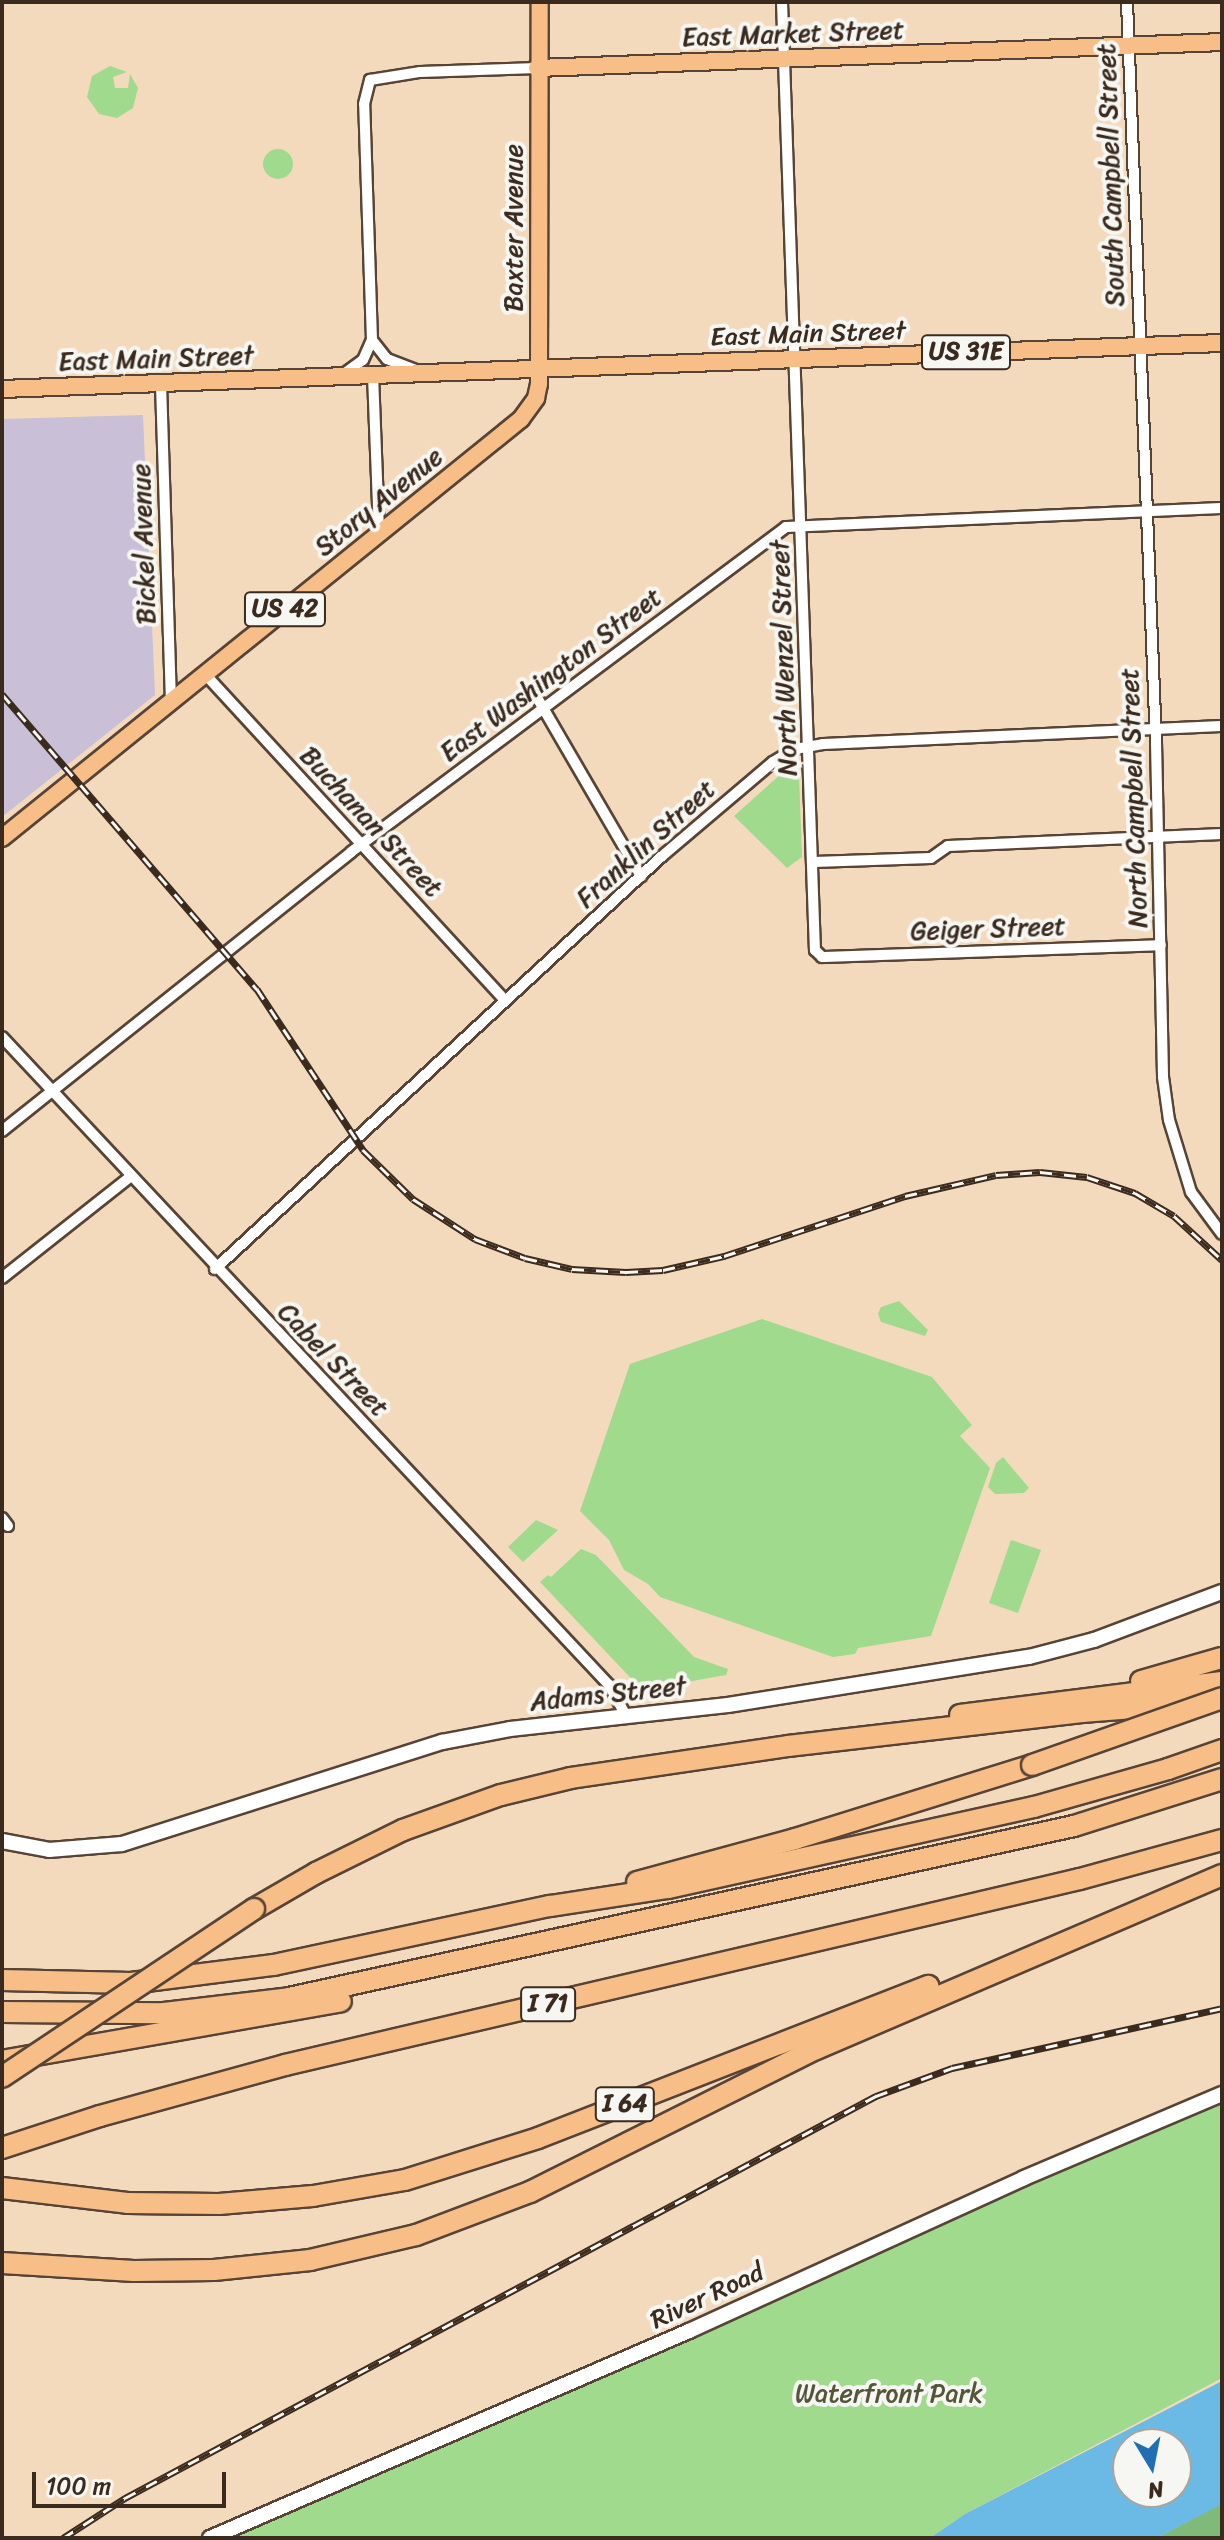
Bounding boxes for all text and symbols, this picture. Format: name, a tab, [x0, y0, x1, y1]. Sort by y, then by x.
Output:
street label: East Market Street	[681, 15, 905, 53]
street label: South Campbell Street	[1091, 43, 1131, 307]
street label: Baxter Avenue	[498, 144, 530, 312]
street label: East Main Street	[710, 315, 906, 353]
road number: US 31E	[920, 332, 1012, 372]
street label: East Main Street	[58, 340, 254, 378]
street label: Story Avenue	[309, 441, 449, 563]
street label: Bickel Avenue	[126, 463, 162, 625]
street label: North Wenzel Street	[764, 539, 804, 777]
street label: East Washington Street	[433, 581, 669, 769]
road number: US 42	[243, 589, 327, 629]
street label: North Campbell Street	[1114, 667, 1154, 929]
street label: Buchanan Street	[294, 741, 448, 903]
street label: Franklin Street	[570, 773, 722, 915]
street label: Geiger Street	[910, 911, 1066, 947]
street label: Cabel Street	[271, 1296, 395, 1424]
street label: Adams Street	[528, 1670, 688, 1718]
road number: I 71	[520, 1984, 576, 2024]
road number: I 64	[593, 2084, 657, 2124]
street label: River Road	[645, 2256, 769, 2336]
park label: Waterfront Park	[795, 2378, 983, 2410]
north arrow	[1112, 2428, 1192, 2508]
scale bar	[36, 2456, 230, 2506]
text: 100 m	[46, 2465, 111, 2507]
text: N	[1145, 2470, 1167, 2511]

